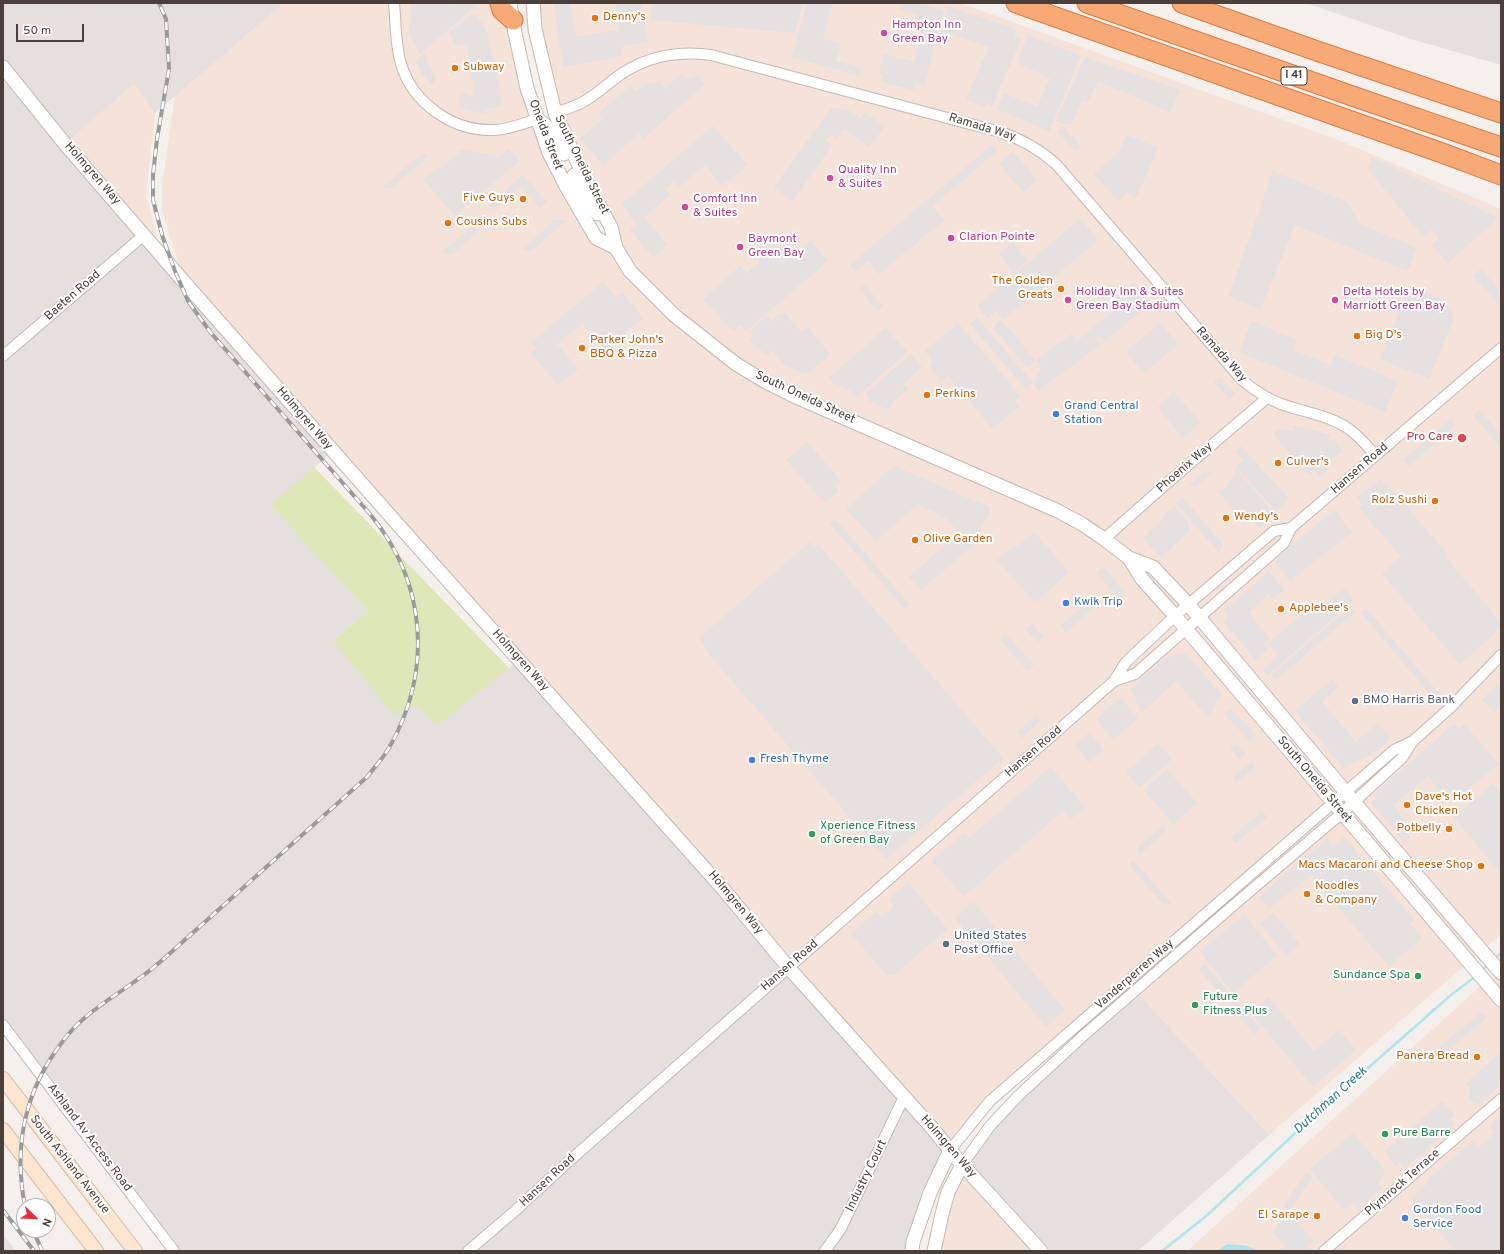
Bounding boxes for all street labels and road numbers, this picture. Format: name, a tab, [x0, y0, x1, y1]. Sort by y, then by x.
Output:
road number: I 41	[1281, 67, 1307, 85]
street label: Oneida Street	[525, 98, 565, 172]
street label: Ramada Way	[947, 111, 1017, 145]
street label: South Oneida Street	[551, 113, 611, 217]
street label: Holmgren Way	[61, 140, 123, 208]
street label: Baeten Road	[42, 268, 104, 324]
street label: Ramada Way	[1192, 324, 1250, 386]
street label: South Oneida Street	[753, 369, 857, 427]
street label: Holmgren Way	[273, 385, 335, 453]
street label: Phoenix Way	[1154, 440, 1216, 496]
street label: Hansen Road	[1329, 440, 1391, 498]
street label: Holmgren Way	[488, 627, 552, 695]
street label: Hansen Road	[1003, 723, 1065, 781]
street label: South Oneida Street	[1274, 734, 1354, 826]
street label: Holmgren Way	[704, 868, 766, 938]
street label: Hansen Road	[759, 937, 821, 995]
street label: Vanderperren Way	[1093, 937, 1177, 1013]
street label: Ashland Av Access Road	[44, 1081, 134, 1195]
street label: South Ashland Avenue	[26, 1113, 112, 1217]
street label: Holmgren Way	[917, 1113, 979, 1181]
street label: Industry Court	[843, 1138, 891, 1214]
street label: Plymrock Terrace	[1363, 1147, 1443, 1219]
street label: Hansen Road	[517, 1152, 579, 1210]

